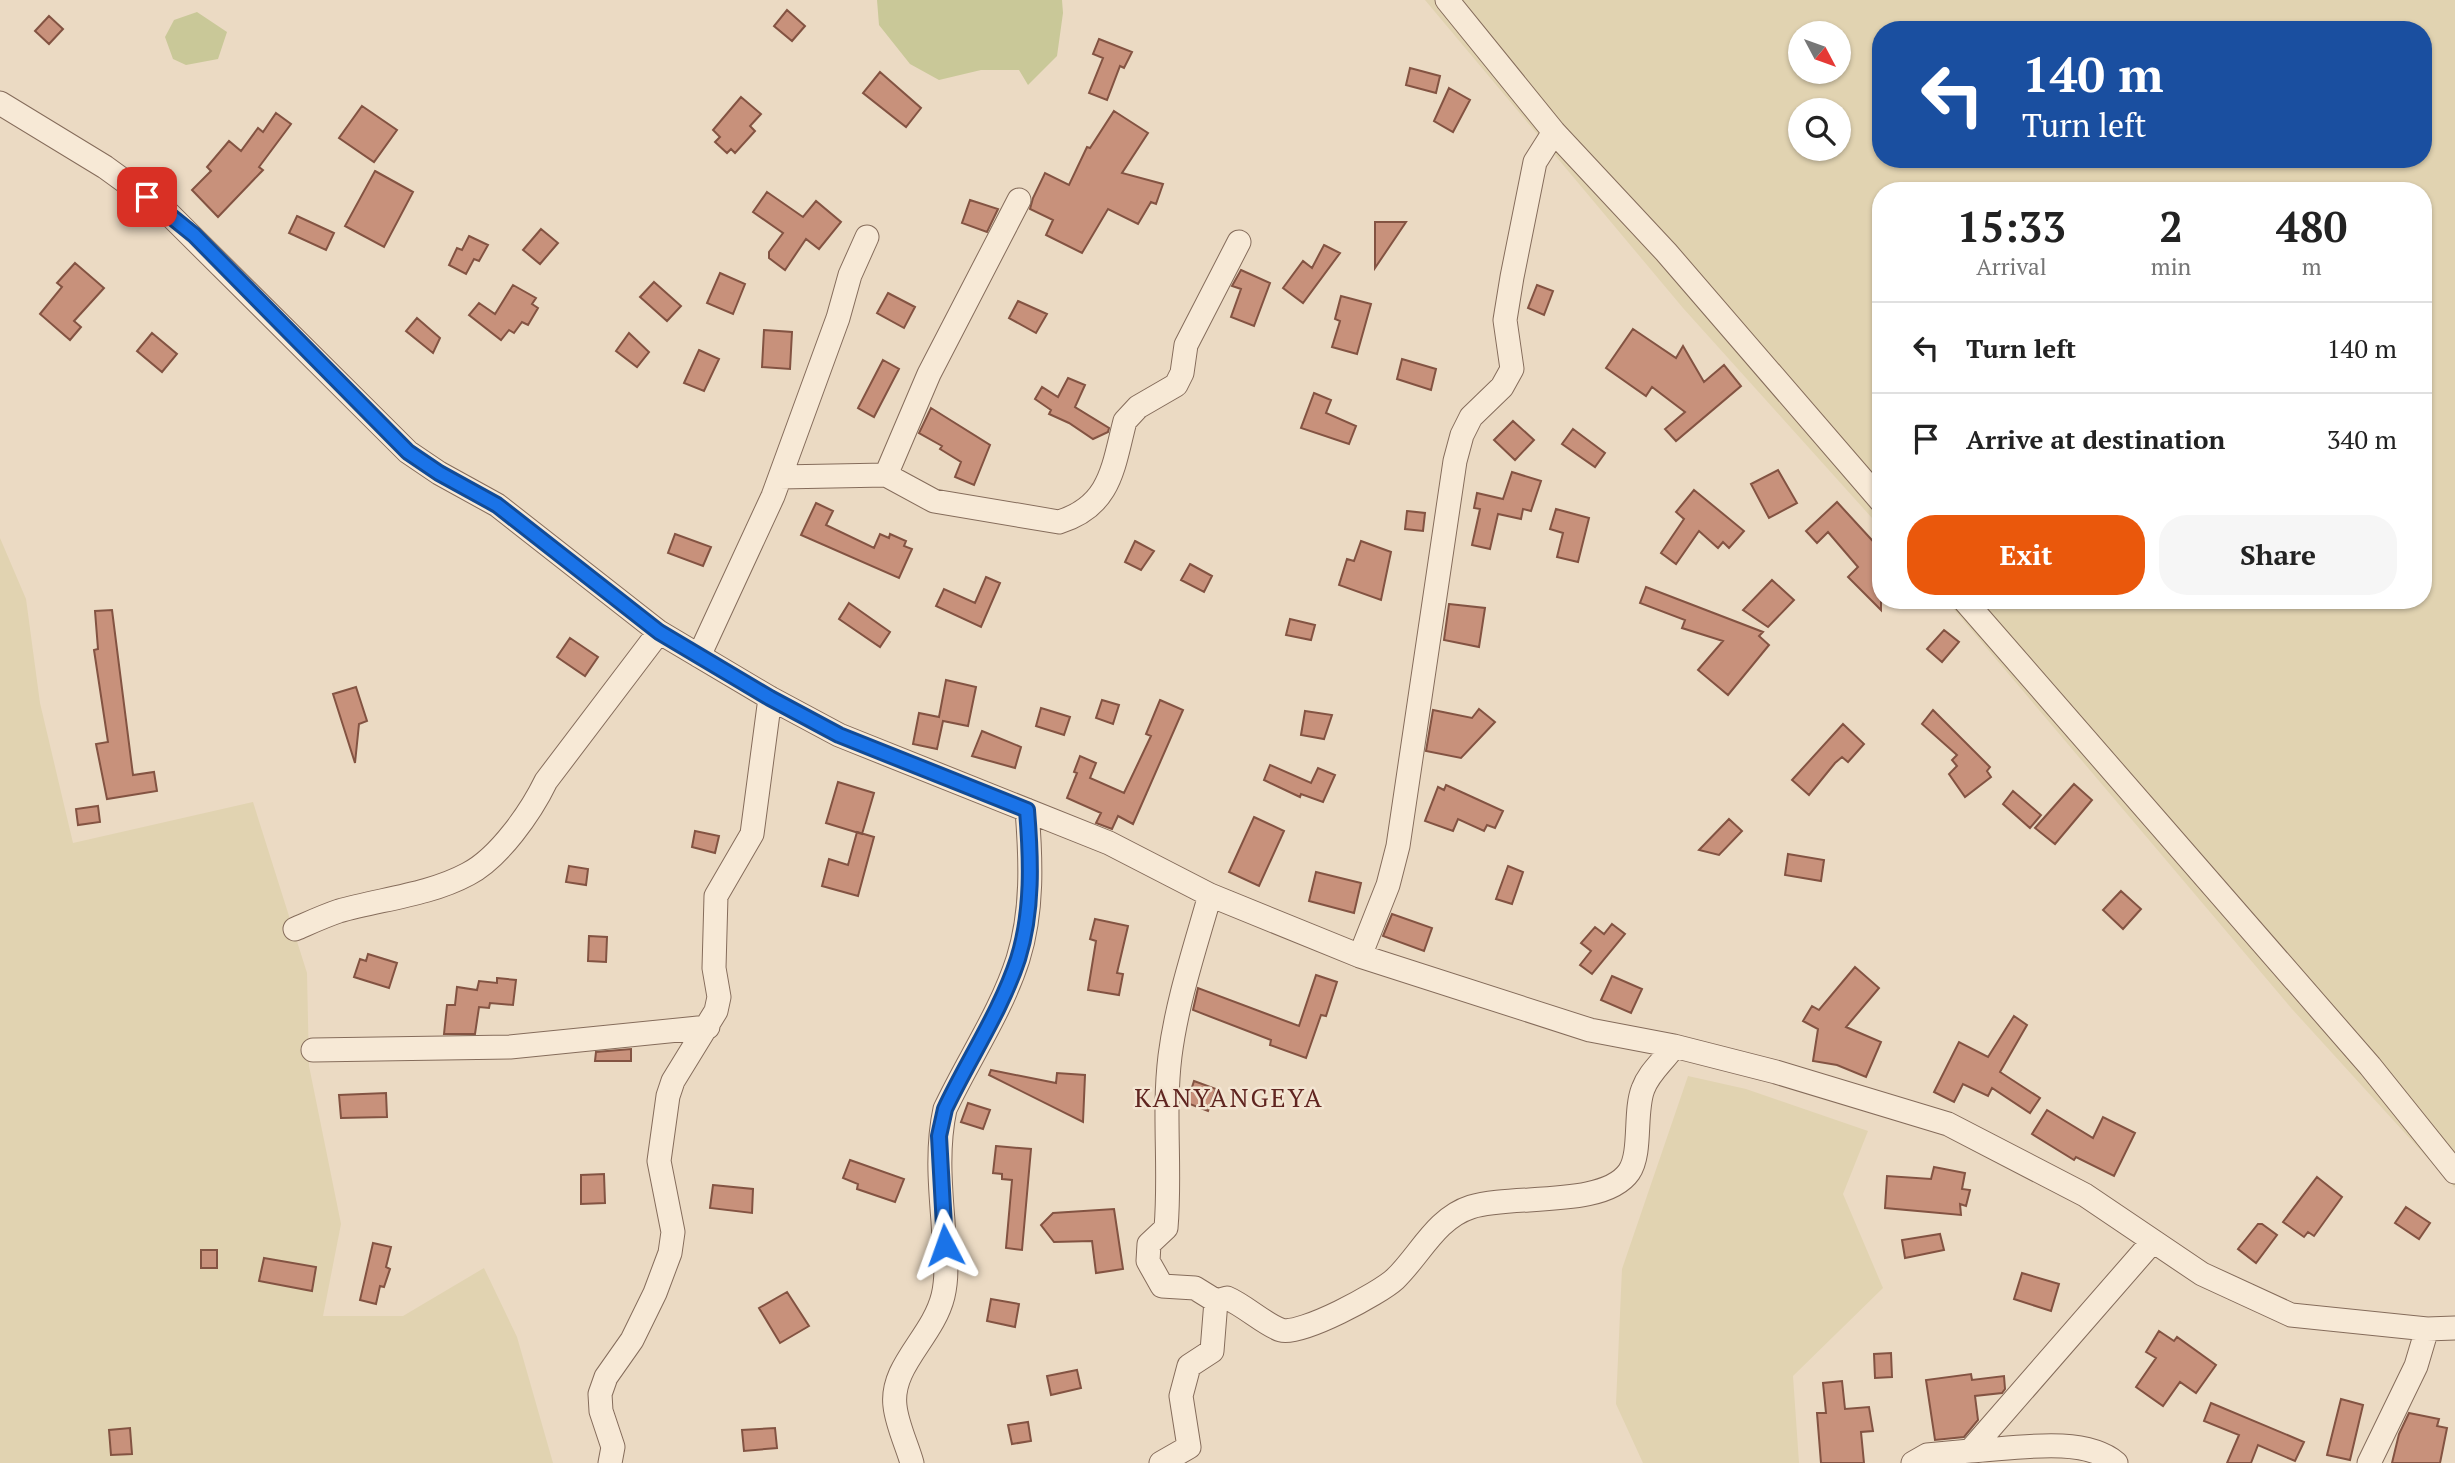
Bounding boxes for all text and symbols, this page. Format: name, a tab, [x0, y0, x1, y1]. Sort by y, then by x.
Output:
north arrow	[1788, 21, 1852, 84]
map controls	[1788, 21, 1851, 161]
text: 140 m	[2022, 41, 2164, 106]
icon: left	[1907, 49, 1998, 140]
button: search	[1788, 98, 1851, 161]
text: Turn left	[2022, 104, 2146, 146]
pin	[117, 167, 177, 227]
icon: arrive	[128, 178, 166, 216]
text: 15:33	[1957, 198, 2066, 254]
text: 2	[2159, 198, 2183, 254]
text: 480	[2276, 198, 2347, 254]
text: Arrival	[1976, 251, 2047, 282]
text: min	[2151, 251, 2191, 282]
text: m	[2302, 251, 2322, 282]
icon: left	[1907, 329, 1945, 367]
text: Turn left	[1966, 331, 2076, 365]
text: 140 m	[2327, 331, 2397, 365]
icon: arrive	[1907, 420, 1945, 458]
text: Arrive at destination	[1966, 422, 2225, 456]
text: 340 m	[2327, 422, 2397, 456]
button: Exit	[1907, 515, 2145, 595]
button: Share	[2159, 515, 2397, 595]
district label: KANYANGEYA	[1134, 1080, 1324, 1114]
position arrow	[908, 1208, 982, 1282]

